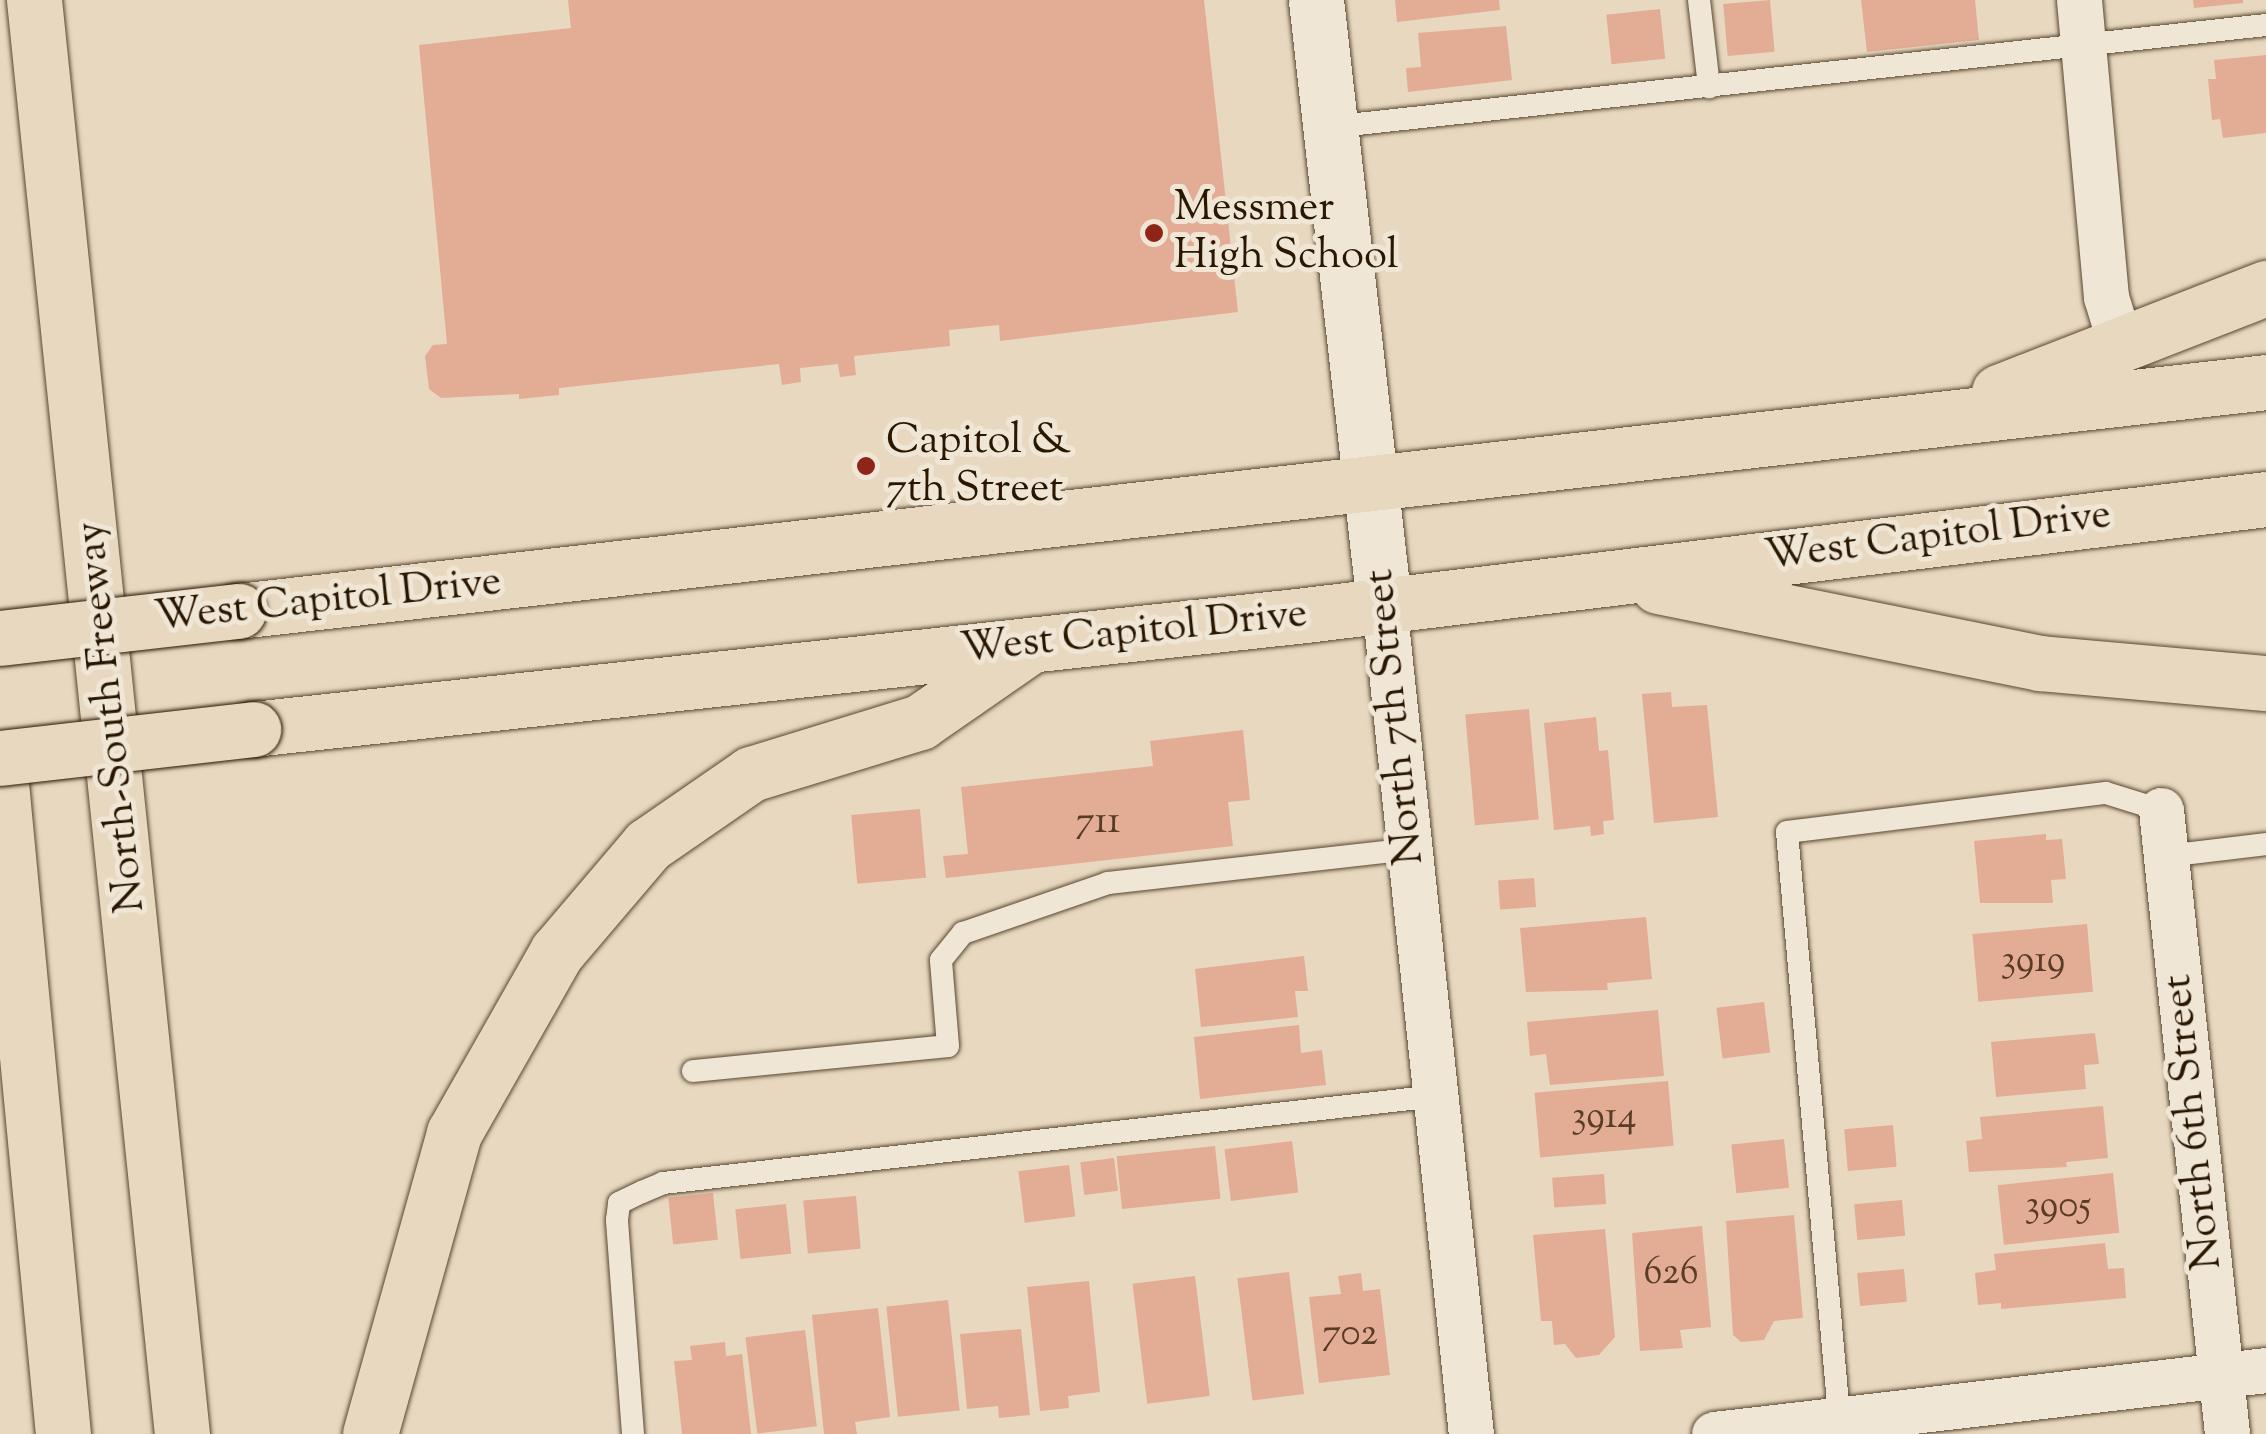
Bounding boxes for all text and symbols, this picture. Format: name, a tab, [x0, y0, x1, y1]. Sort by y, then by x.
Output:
place label: Messmer High School	[1174, 184, 1399, 282]
marker: Messmer High School	[1143, 222, 1165, 244]
place label: Capitol & 7th Street	[886, 417, 1071, 516]
marker: Capitol & 7th Street	[855, 455, 877, 477]
street label: West Capitol Drive	[1762, 491, 2114, 583]
street label: North-South Freeway	[66, 519, 158, 915]
street label: West Capitol Drive	[152, 558, 504, 644]
street label: North 7th Street	[1355, 567, 1437, 867]
street label: West Capitol Drive	[958, 590, 1310, 676]
house number: 711	[1076, 801, 1120, 847]
house number: 3919	[2001, 940, 2065, 986]
street label: North 6th Street	[2153, 972, 2235, 1272]
house number: 3914	[1571, 1096, 1637, 1142]
house number: 3905	[2025, 1185, 2091, 1231]
house number: 626	[1643, 1252, 1699, 1298]
house number: 702	[1322, 1313, 1378, 1359]

